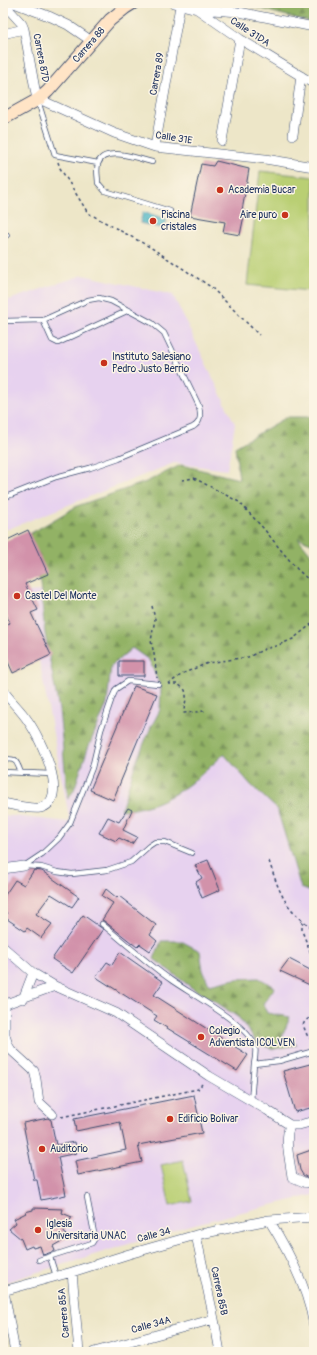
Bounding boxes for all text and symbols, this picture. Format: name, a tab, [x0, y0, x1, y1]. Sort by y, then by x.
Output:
street label: Calle 31DA	[228, 15, 273, 50]
street label: Carrera 88	[70, 25, 108, 65]
street label: Carrera 87D	[30, 32, 52, 84]
street label: Carrera 89	[147, 52, 167, 96]
street label: Calle 31E	[155, 129, 193, 147]
place label: Academia Bucar	[228, 184, 296, 196]
marker: Academia Bucar	[215, 185, 225, 195]
place label: Piscina cristales	[161, 209, 197, 233]
place label: Aire puro	[240, 209, 278, 221]
marker: Aire puro	[280, 210, 290, 220]
marker: Piscina cristales	[148, 216, 158, 226]
place label: Instituto Salesiano Pedro Justo Berrio	[112, 351, 191, 375]
marker: Instituto Salesiano Pedro Justo Berrio	[99, 358, 109, 368]
place label: Castel Del Monte	[25, 590, 97, 602]
marker: Castel Del Monte	[12, 591, 22, 601]
place label: Colegio Adventista ICOLVEN	[209, 1025, 295, 1049]
marker: Colegio Adventista ICOLVEN	[196, 1032, 206, 1042]
place label: Edificio Bolivar	[178, 1113, 239, 1125]
marker: Edificio Bolivar	[165, 1114, 175, 1124]
place label: Auditorio	[50, 1143, 89, 1155]
marker: Auditorio	[37, 1144, 47, 1154]
place label: Iglesia Universitaria UNAC	[46, 1218, 127, 1242]
marker: Iglesia Universitaria UNAC	[33, 1225, 43, 1235]
street label: Calle 34	[136, 1225, 172, 1245]
street label: Carrera 85B	[208, 1266, 230, 1317]
street label: Carrera 85A	[56, 1287, 72, 1338]
street label: Calle 34A	[130, 1314, 173, 1336]

